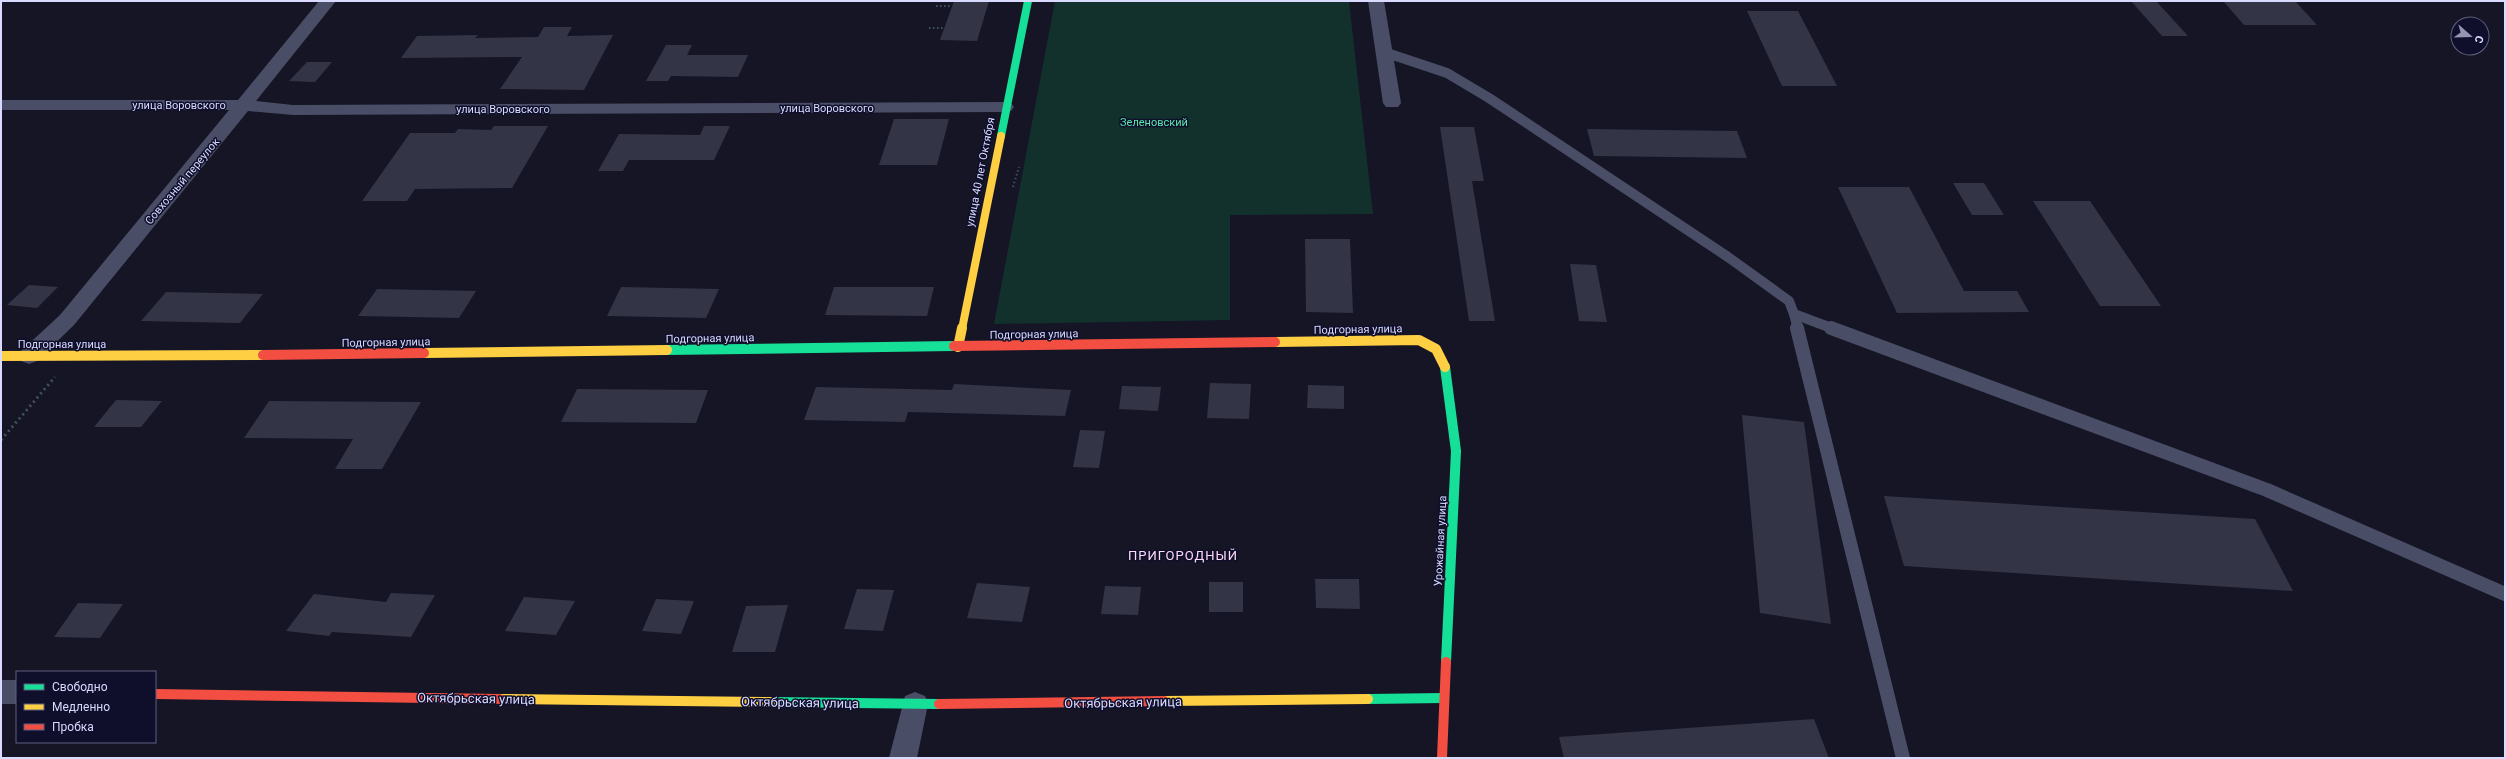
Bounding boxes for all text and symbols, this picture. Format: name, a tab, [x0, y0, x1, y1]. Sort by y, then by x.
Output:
north arrow	[2450, 16, 2490, 56]
text: С	[2472, 34, 2486, 45]
street label: улица Воровского	[132, 99, 226, 112]
street label: улица Воровского	[780, 102, 874, 115]
street label: улица Воровского	[456, 103, 550, 116]
street label: улица 40 лет Октября	[963, 116, 997, 228]
park label: Зеленовский	[1120, 116, 1188, 129]
street label: Совхозный переулок	[143, 136, 222, 227]
street label: Подгорная улица	[1314, 322, 1402, 337]
street label: Подгорная улица	[990, 327, 1078, 342]
street label: Подгорная улица	[666, 331, 754, 346]
street label: Подгорная улица	[342, 335, 430, 350]
street label: Подгорная улица	[18, 338, 106, 351]
street label: Урожайная улица	[1432, 495, 1449, 587]
district label: ПРИГОРОДНЫЙ	[1128, 548, 1238, 563]
legend	[16, 671, 156, 743]
text: Свободно	[52, 680, 108, 694]
street label: Октябрьская улица	[417, 690, 535, 707]
street label: Октябрьская улица	[741, 694, 859, 711]
street label: Октябрьская улица	[1064, 694, 1182, 711]
text: Медленно	[52, 700, 110, 714]
text: Пробка	[52, 720, 94, 734]

